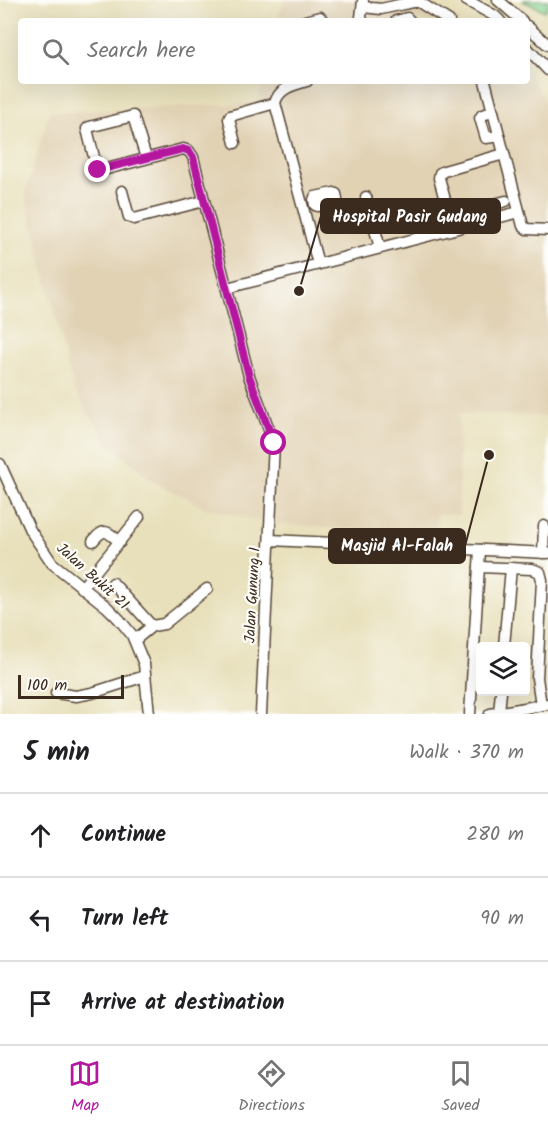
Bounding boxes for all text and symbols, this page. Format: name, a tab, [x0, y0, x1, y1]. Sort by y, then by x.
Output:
search box	[18, 18, 530, 84]
text: Search here	[87, 34, 195, 69]
icon: search	[39, 35, 72, 68]
route end	[84, 156, 110, 182]
callout: Hospital Pasir Gudang	[321, 199, 500, 233]
text: Hospital Pasir Gudang	[333, 205, 487, 230]
route start	[260, 429, 286, 455]
callout: Masjid Al-Falah	[329, 529, 465, 563]
text: Masjid Al-Falah	[341, 534, 453, 559]
street label: Jalan Bukit 21	[50, 537, 135, 616]
street label: Jalan Gunung 1	[238, 546, 268, 644]
map controls	[476, 642, 530, 696]
button: layers	[476, 642, 530, 696]
scale bar	[18, 672, 124, 700]
text: 100 m	[27, 673, 67, 698]
text: 5 min	[24, 732, 90, 774]
text: Walk · 370 m	[409, 737, 524, 769]
text: Continue	[81, 818, 166, 853]
icon: ahead	[24, 819, 57, 852]
text: 280 m	[466, 819, 524, 851]
text: Turn left	[81, 902, 168, 937]
icon: left	[24, 903, 57, 936]
text: 90 m	[480, 903, 524, 935]
text: Arrive at destination	[81, 986, 284, 1021]
icon: arrive	[24, 987, 57, 1020]
tab: Map	[68, 1057, 101, 1118]
tab: Directions	[238, 1057, 305, 1118]
tab: Saved	[442, 1057, 480, 1118]

